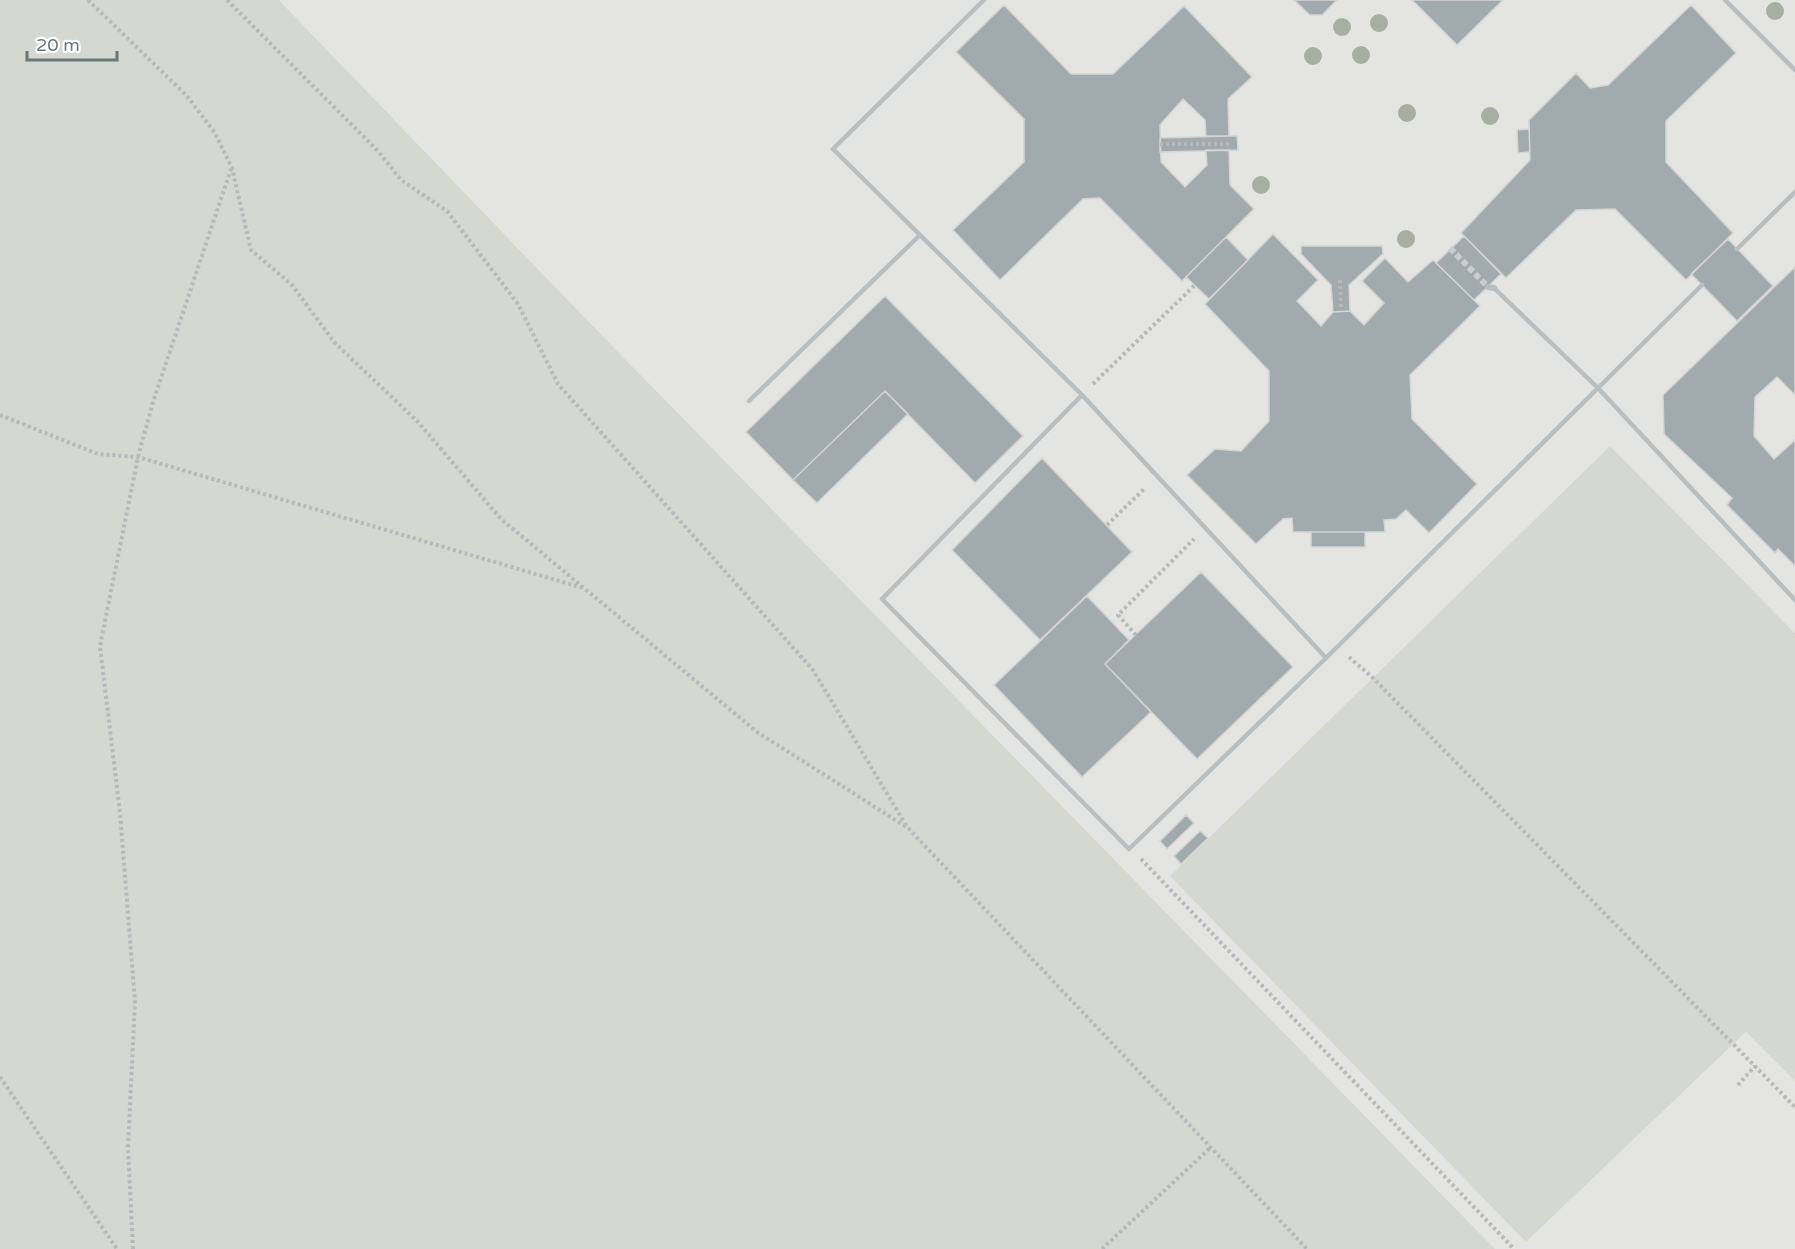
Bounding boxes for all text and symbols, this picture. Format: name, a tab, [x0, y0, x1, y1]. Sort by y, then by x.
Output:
scale bar	[27, 24, 117, 62]
text: 20 m	[36, 34, 80, 56]

